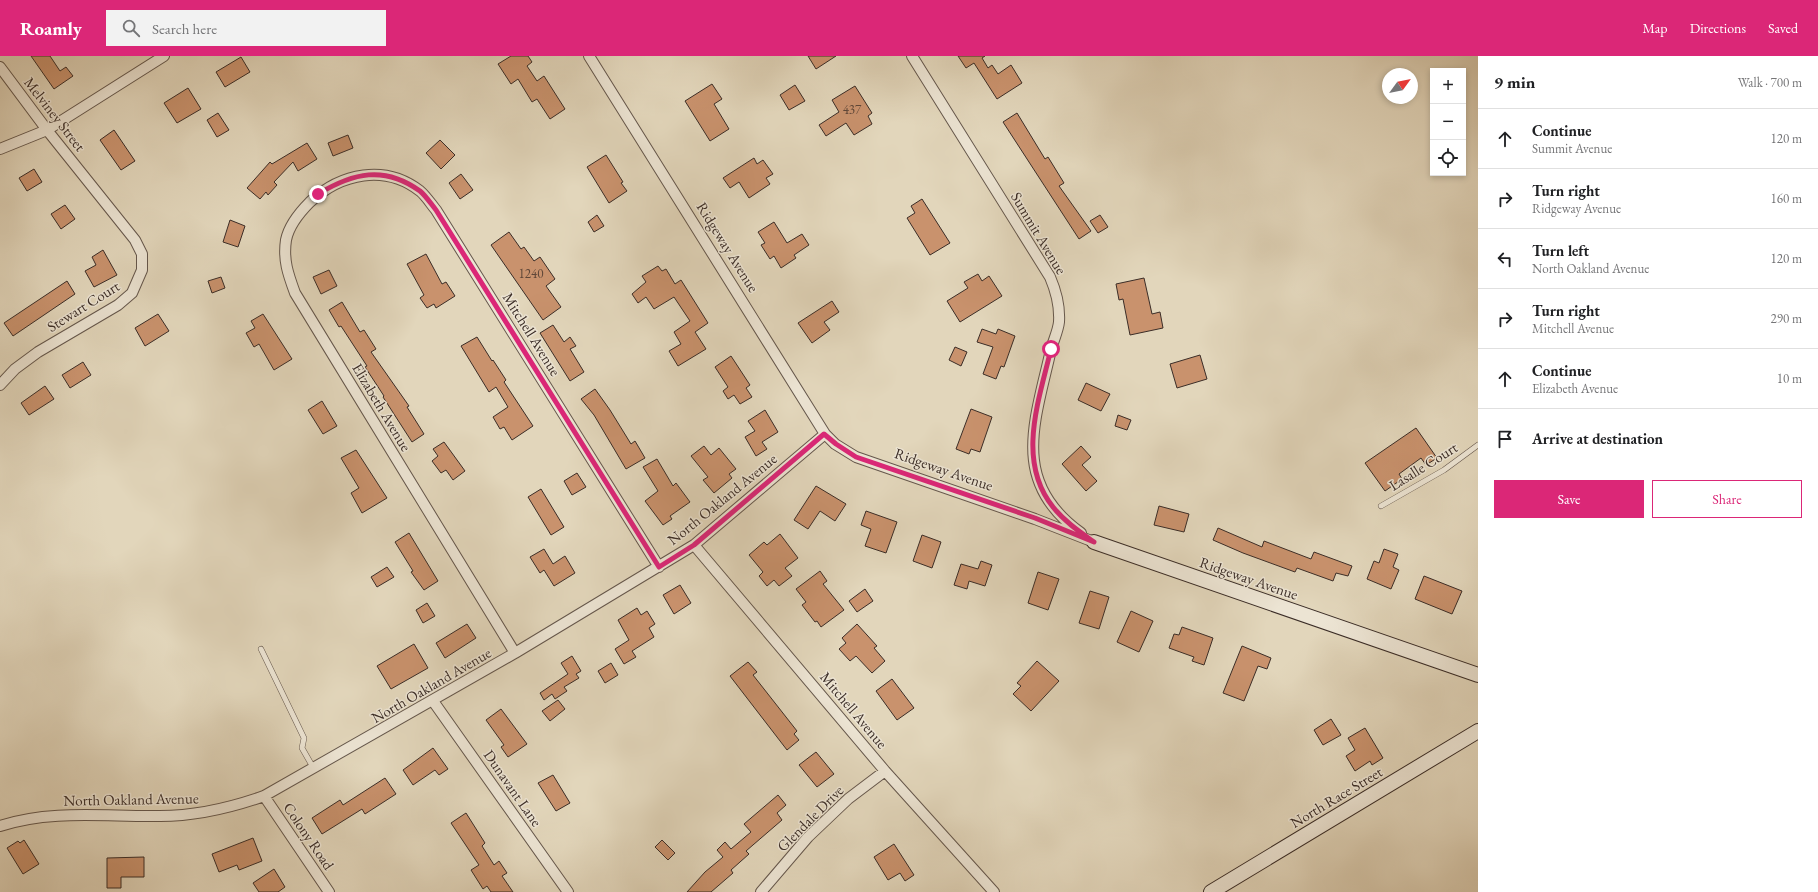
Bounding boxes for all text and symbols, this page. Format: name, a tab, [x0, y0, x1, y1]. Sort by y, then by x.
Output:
search box	[106, 10, 386, 46]
text: Roamly	[20, 16, 82, 41]
icon: search	[120, 17, 142, 39]
text: Search here	[152, 19, 217, 38]
text: Map	[1642, 19, 1668, 37]
text: Directions	[1690, 19, 1746, 37]
text: Saved	[1768, 19, 1798, 37]
north arrow	[1382, 68, 1418, 104]
map controls	[1430, 68, 1466, 176]
button: +	[1430, 68, 1466, 104]
text: 9 min	[1494, 71, 1535, 93]
street label: Melviney Street	[20, 73, 90, 155]
text: Walk · 700 m	[1738, 74, 1802, 91]
house number: 437	[843, 101, 862, 118]
button: −	[1430, 104, 1466, 140]
text: Continue	[1532, 121, 1592, 140]
icon: ahead	[1494, 128, 1516, 150]
text: 120 m	[1771, 130, 1802, 147]
button: locate	[1430, 140, 1466, 176]
text: Summit Avenue	[1532, 140, 1612, 157]
text: Turn right	[1532, 181, 1600, 200]
route end	[309, 185, 327, 203]
street label: Summit Avenue	[1007, 188, 1071, 278]
icon: right	[1494, 188, 1516, 210]
text: 160 m	[1771, 190, 1802, 207]
street label: Ridgeway Avenue	[693, 198, 763, 296]
text: Ridgeway Avenue	[1532, 200, 1621, 217]
text: Turn left	[1532, 241, 1589, 260]
icon: left	[1494, 248, 1516, 270]
text: 120 m	[1771, 250, 1802, 267]
text: North Oakland Avenue	[1532, 260, 1649, 277]
house number: 1240	[519, 265, 543, 282]
street label: Stewart Court	[43, 276, 123, 336]
street label: Mitchell Avenue	[499, 289, 565, 379]
text: Turn right	[1532, 301, 1600, 320]
icon: right	[1494, 308, 1516, 330]
text: 290 m	[1771, 310, 1802, 327]
text: Mitchell Avenue	[1532, 320, 1614, 337]
route start	[1042, 340, 1060, 358]
street label: Elizabeth Avenue	[348, 359, 416, 455]
text: Continue	[1532, 361, 1592, 380]
icon: ahead	[1494, 368, 1516, 390]
text: 10 m	[1777, 370, 1802, 387]
text: Elizabeth Avenue	[1532, 380, 1618, 397]
icon: arrive	[1494, 428, 1516, 450]
text: Arrive at destination	[1532, 429, 1663, 448]
street label: Lasalle Court	[1385, 437, 1461, 495]
street label: Ridgeway Avenue	[892, 443, 996, 495]
street label: North Oakland Avenue	[663, 449, 781, 549]
button: Save	[1494, 480, 1644, 518]
button: Share	[1652, 480, 1802, 518]
street label: Ridgeway Avenue	[1197, 552, 1301, 604]
street label: North Oakland Avenue	[368, 643, 494, 727]
street label: Mitchell Avenue	[816, 668, 892, 753]
street label: Dunavant Lane	[480, 746, 546, 830]
street label: North Race Street	[1287, 762, 1386, 832]
street label: Glendale Drive	[773, 781, 847, 855]
street label: North Oakland Avenue	[63, 788, 199, 810]
street label: Colony Road	[280, 799, 339, 874]

